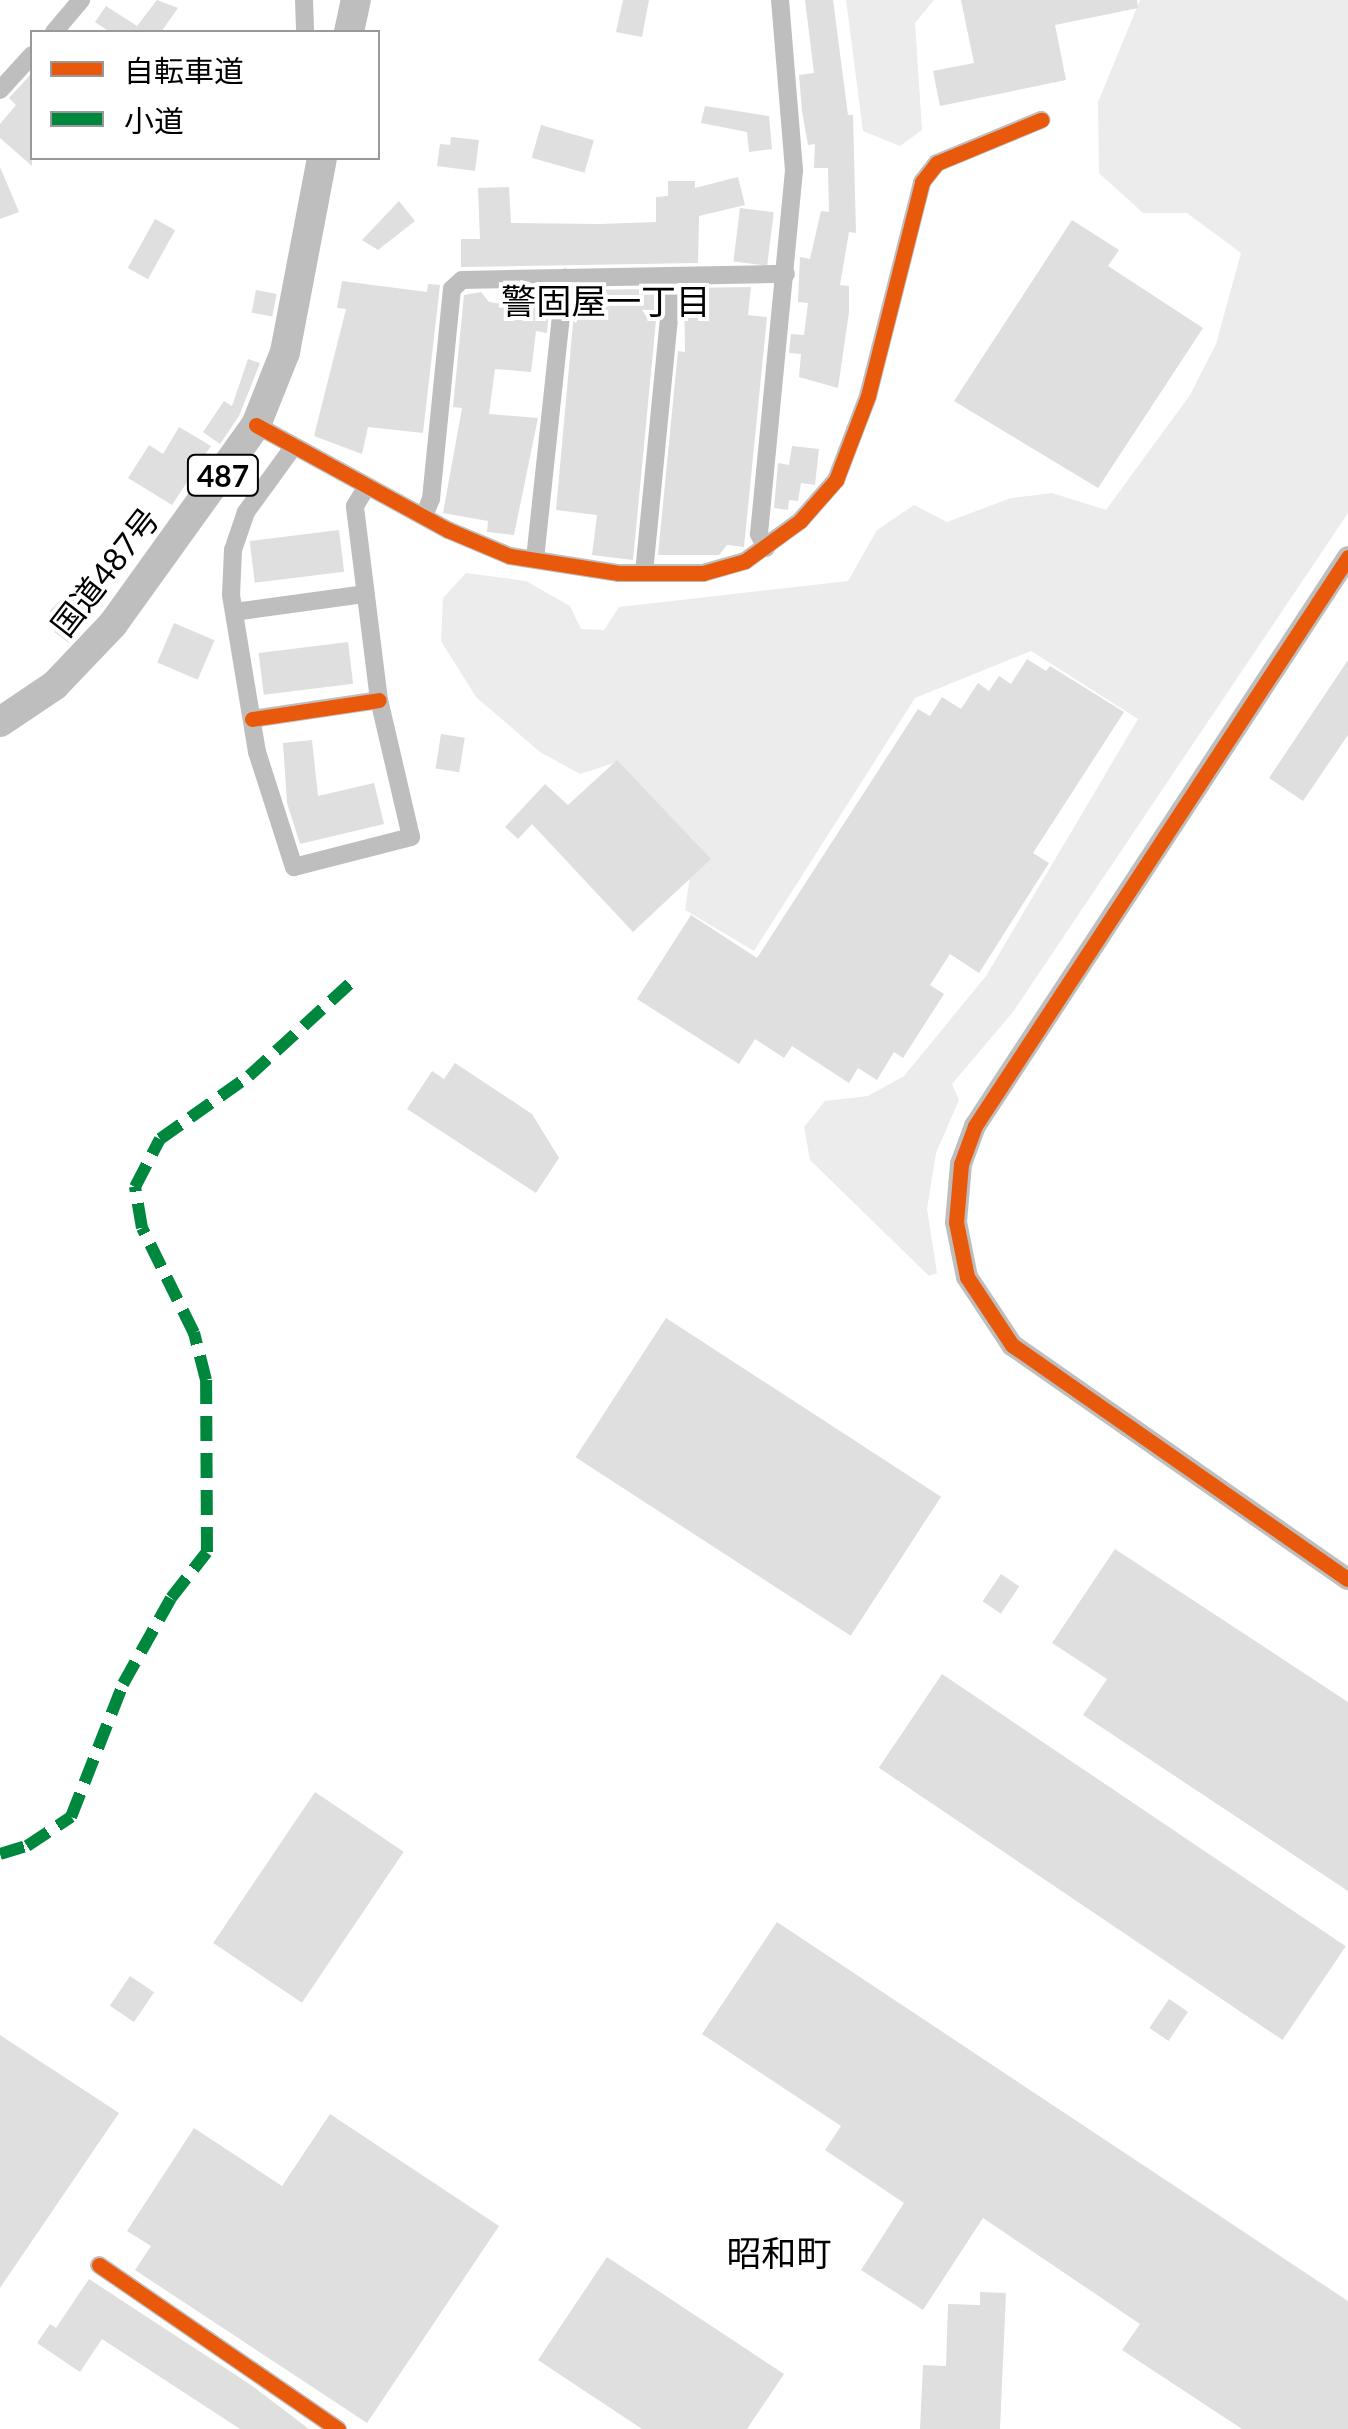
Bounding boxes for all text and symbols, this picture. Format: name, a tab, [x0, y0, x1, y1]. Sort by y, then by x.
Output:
legend	[30, 30, 380, 160]
text: 自転車道	[124, 52, 244, 88]
text: 小道	[124, 102, 184, 138]
district label: 警固屋一丁目	[501, 279, 711, 321]
road number: 487	[186, 450, 260, 500]
street label: 国道487号	[43, 500, 167, 644]
district label: 昭和町	[727, 2231, 831, 2273]

